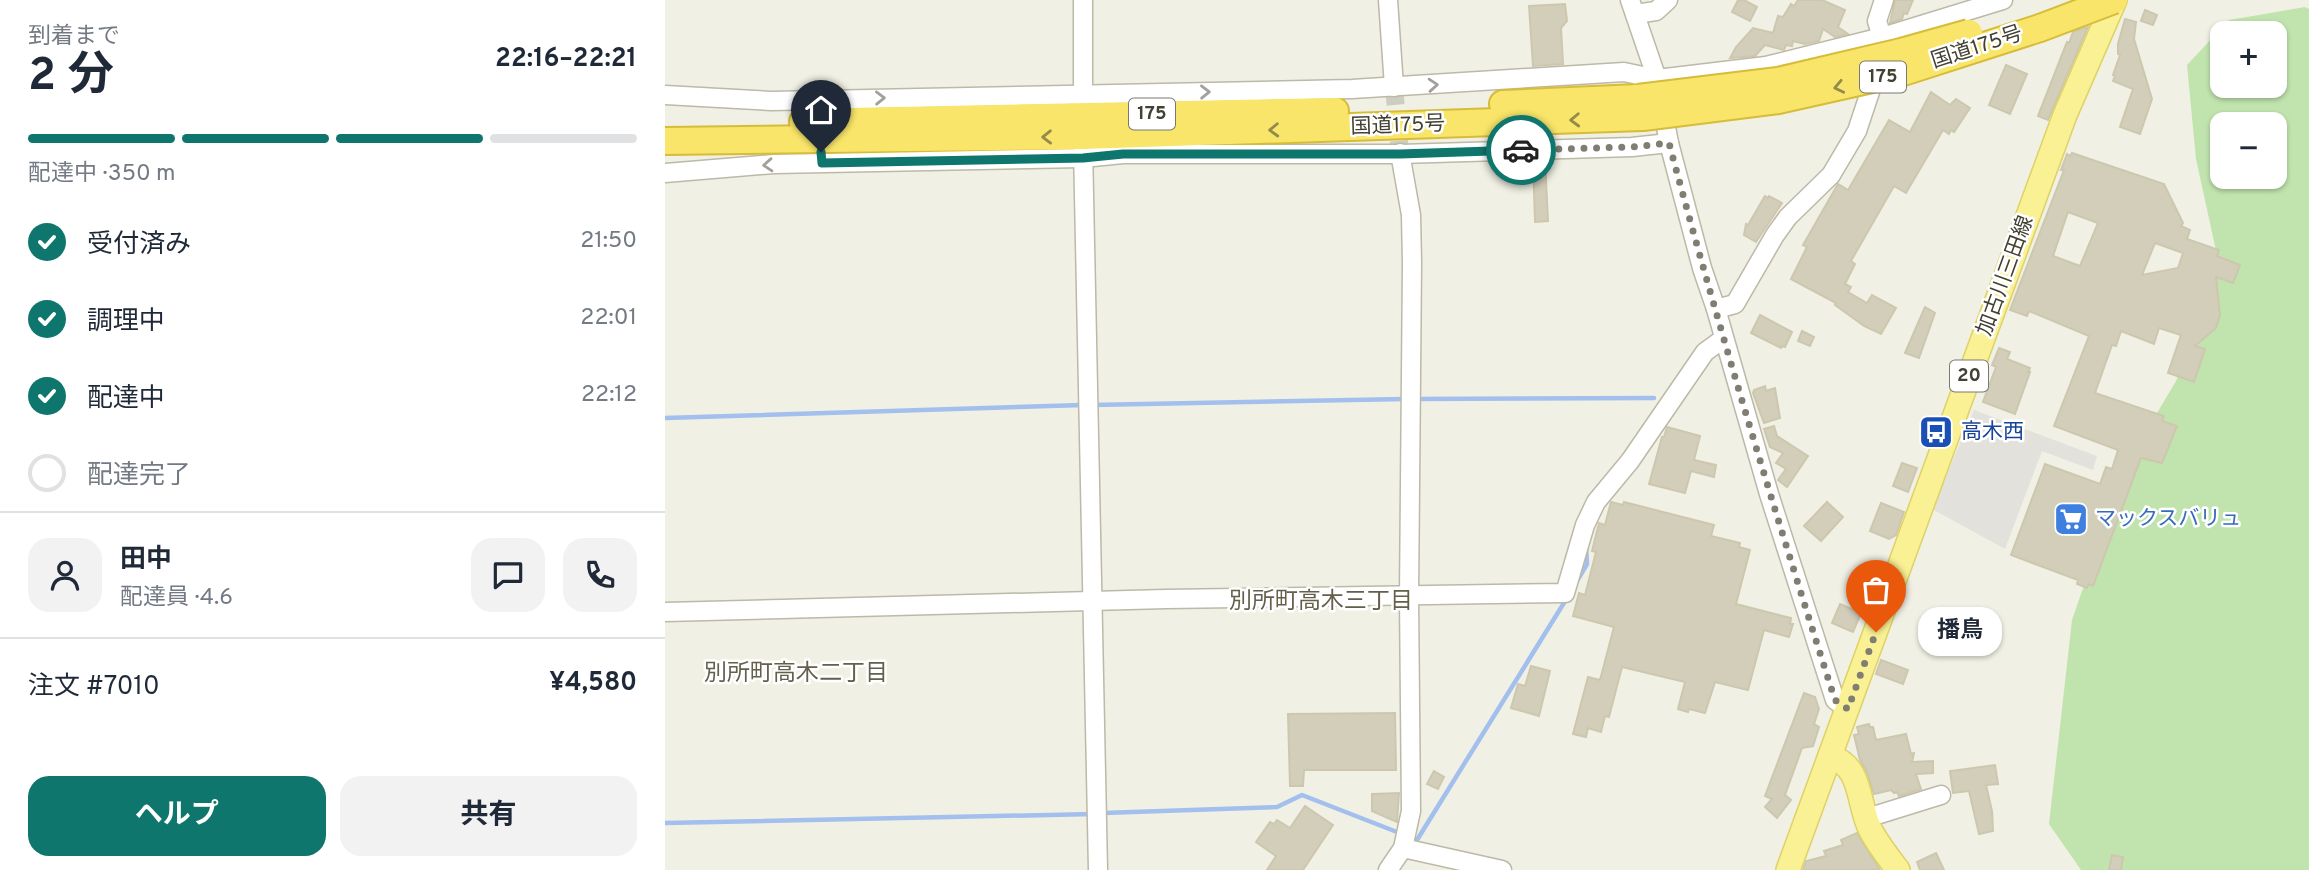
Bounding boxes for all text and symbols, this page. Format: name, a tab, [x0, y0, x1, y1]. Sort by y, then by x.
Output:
street label: 国道175号	[1928, 21, 2026, 75]
map controls	[2210, 21, 2287, 189]
button: +	[2210, 21, 2287, 98]
text: 到着まで	[28, 23, 120, 52]
text: 22:16–22:21	[495, 43, 637, 76]
text: 2 分	[28, 48, 114, 107]
road number: 175	[1860, 61, 1906, 92]
one-way arrow	[1427, 77, 1438, 92]
one-way arrow	[1833, 78, 1845, 93]
pin	[791, 80, 851, 152]
one-way arrow	[1200, 84, 1211, 99]
one-way arrow	[875, 90, 886, 106]
icon: home	[802, 91, 840, 129]
road number: 175	[1129, 98, 1175, 130]
street label: 国道175号	[1350, 111, 1446, 141]
one-way arrow	[1569, 112, 1580, 127]
button: −	[2210, 112, 2287, 189]
courier	[1486, 115, 1556, 185]
one-way arrow	[1268, 123, 1279, 138]
one-way arrow	[1041, 129, 1052, 144]
icon: car	[1502, 131, 1540, 169]
one-way arrow	[762, 157, 773, 172]
text: 配達中 · 350 m	[28, 160, 176, 189]
street label: 加古川三田線	[1972, 212, 2040, 340]
icon: check	[28, 223, 66, 261]
text: 21:50	[580, 227, 637, 256]
text: 受付済み	[87, 229, 191, 262]
icon: check	[28, 300, 66, 338]
text: 22:01	[580, 304, 637, 333]
text: 調理中	[87, 306, 165, 339]
road number: 20	[1950, 360, 1988, 392]
icon: check	[28, 377, 66, 415]
text: 22:12	[581, 381, 637, 410]
text: 配達中	[87, 383, 165, 416]
bus stop icon: 高木西	[1917, 413, 1955, 451]
place label: 高木西	[1961, 419, 2024, 446]
text: 配達完了	[87, 460, 191, 493]
supermarket icon: マックスバリュ	[2052, 500, 2090, 538]
place label: マックスバリュ	[2095, 506, 2241, 533]
button: person	[28, 538, 102, 612]
button: chat	[471, 538, 545, 612]
button: phone	[563, 538, 637, 612]
text: 田中	[120, 544, 172, 577]
pin	[1846, 560, 1906, 632]
icon: bag	[1857, 571, 1895, 609]
text: 配達員 · 4.6	[120, 584, 233, 613]
district label: 別所町高木三丁目	[1229, 588, 1413, 617]
callout: 播鳥	[1918, 608, 2002, 656]
text: 播鳥	[1937, 617, 1983, 646]
district label: 別所町高木二丁目	[704, 660, 888, 689]
text: ¥4,580	[549, 667, 637, 700]
text: 注文 #7010	[28, 671, 160, 704]
button: ヘルプ	[28, 776, 326, 856]
button: 共有	[340, 776, 637, 856]

